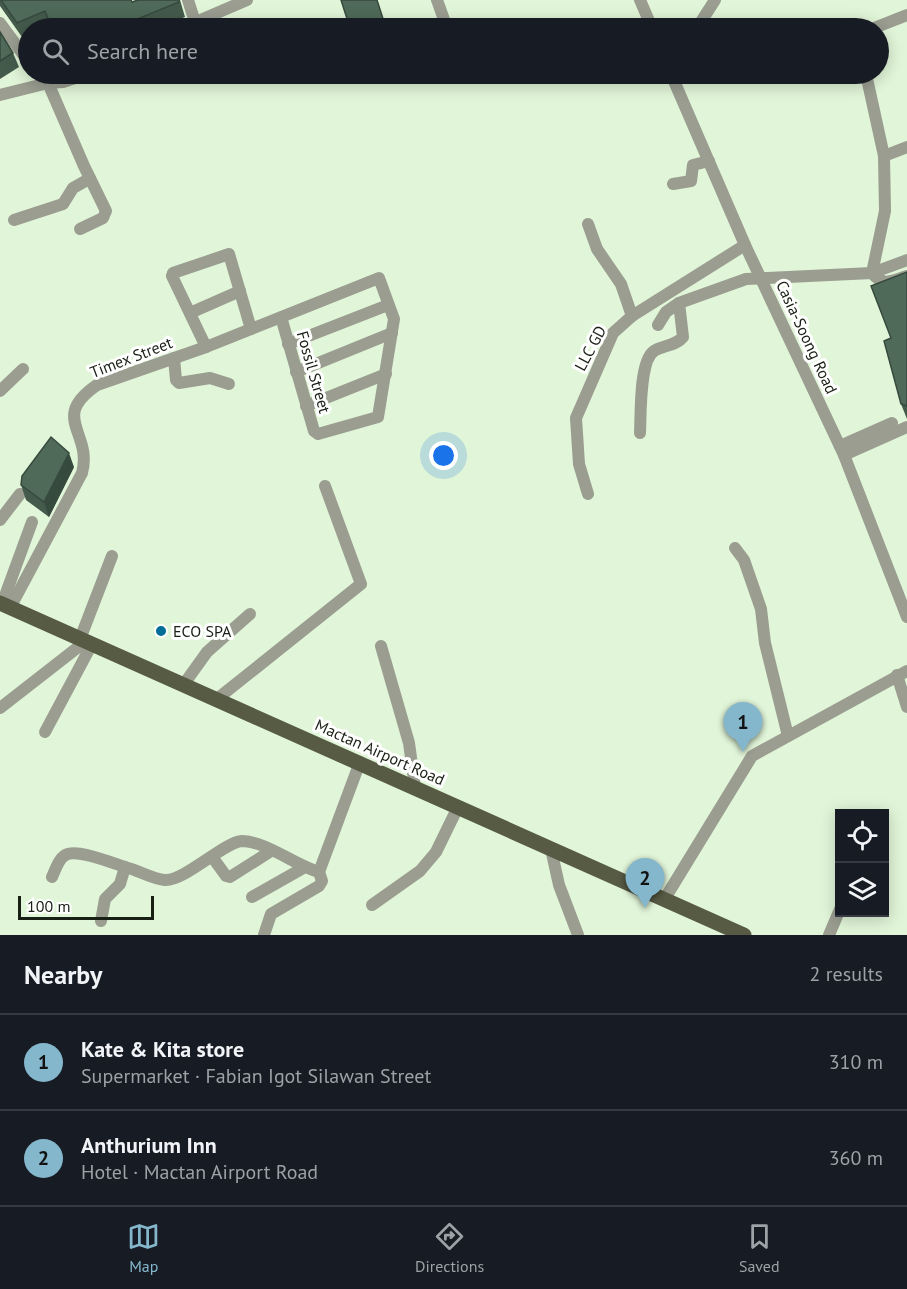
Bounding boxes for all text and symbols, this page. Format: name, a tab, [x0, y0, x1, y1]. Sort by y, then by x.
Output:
search box	[18, 18, 889, 84]
icon: search	[39, 35, 72, 68]
text: Search here	[87, 37, 198, 65]
street label: Casia-Soong Road	[772, 277, 842, 397]
street label: LLC GD	[570, 322, 610, 374]
street label: Fossil Street	[293, 329, 335, 416]
street label: Timex Street	[87, 332, 176, 382]
your location	[429, 441, 458, 470]
place label: ECO SPA	[173, 621, 232, 641]
marker: ECO SPA	[154, 624, 168, 638]
pin: 1	[724, 702, 762, 752]
street label: Mactan Airport Road	[312, 714, 448, 790]
map controls	[835, 809, 889, 917]
button: locate	[835, 809, 889, 863]
pin: 2	[626, 858, 664, 908]
button: layers	[835, 863, 889, 917]
scale bar	[18, 893, 154, 920]
text: 100 m	[27, 896, 70, 916]
text: Nearby	[24, 958, 102, 991]
text: 2 results	[810, 961, 883, 987]
text: Kate & Kita store	[81, 1035, 244, 1063]
text: 1	[38, 1049, 49, 1075]
text: 310 m	[829, 1049, 883, 1075]
text: Supermarket · Fabian Igot Silawan Street	[81, 1063, 431, 1089]
text: Anthurium Inn	[81, 1131, 217, 1159]
text: 2	[38, 1145, 49, 1171]
text: 360 m	[829, 1145, 883, 1171]
text: Hotel · Mactan Airport Road	[81, 1159, 318, 1185]
tab: Map	[127, 1220, 160, 1276]
tab: Directions	[415, 1220, 484, 1276]
tab: Saved	[739, 1220, 780, 1276]

